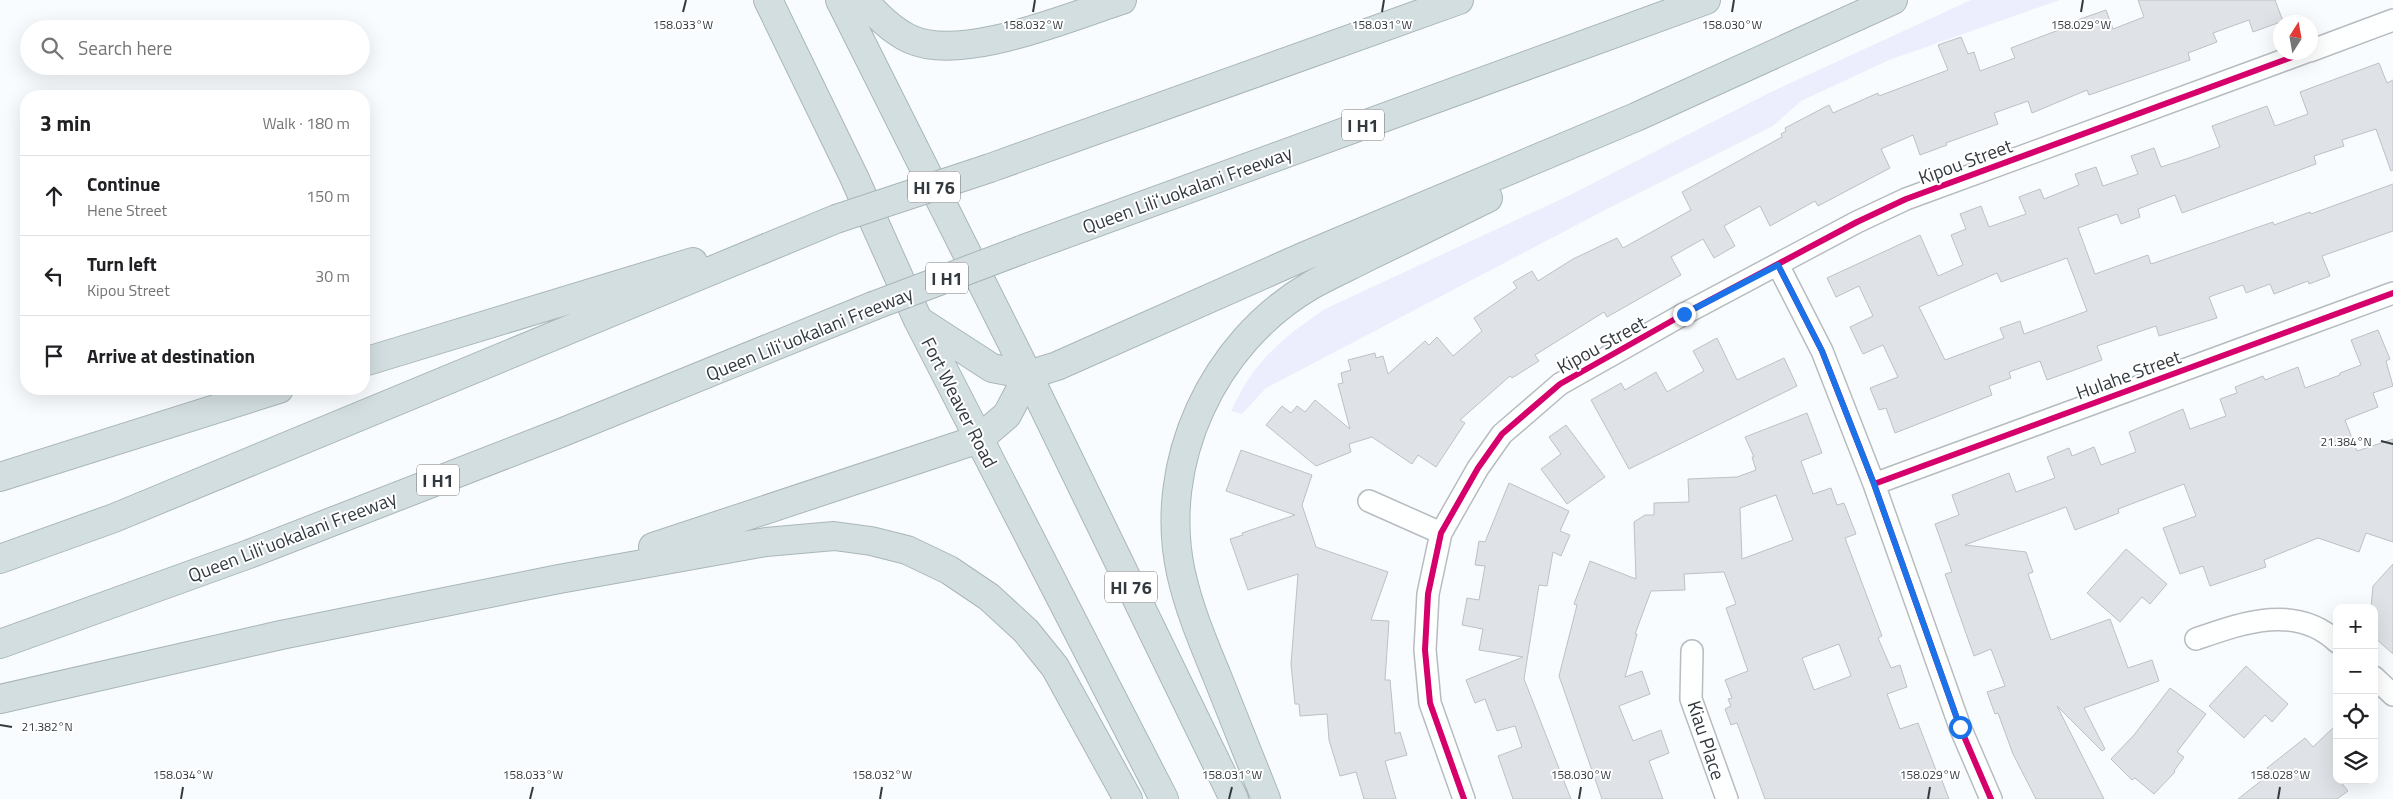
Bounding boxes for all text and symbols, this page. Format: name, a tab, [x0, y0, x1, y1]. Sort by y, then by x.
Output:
text: 158.033°W	[653, 15, 713, 34]
text: 158.032°W	[1003, 15, 1063, 34]
text: 158.031°W	[1352, 15, 1412, 34]
text: 158.030°W	[1702, 15, 1762, 34]
text: 158.029°W	[2051, 15, 2111, 34]
north arrow	[2273, 15, 2318, 60]
search box	[20, 20, 370, 75]
text: Search here	[78, 33, 172, 62]
icon: search	[38, 34, 66, 62]
text: 3 min	[40, 107, 91, 139]
road number: I H1	[1342, 110, 1384, 140]
text: Walk · 180 m	[262, 111, 350, 135]
street label: Kipou Street	[1914, 130, 2016, 191]
street label: Queen Liliʻuokalani Freeway	[1078, 138, 1296, 240]
text: Continue	[87, 169, 160, 198]
road number: HI 76	[908, 172, 960, 202]
icon: ahead	[40, 182, 68, 210]
text: 150 m	[306, 184, 350, 208]
text: Hene Street	[87, 198, 167, 222]
text: Turn left	[87, 249, 157, 278]
icon: left	[40, 262, 68, 290]
road number: I H1	[926, 262, 968, 294]
text: 30 m	[315, 264, 350, 288]
text: Kipou Street	[87, 278, 170, 302]
street label: Queen Liliʻuokalani Freeway	[701, 278, 917, 388]
route end	[1673, 303, 1696, 326]
street label: Kipou Street	[1551, 307, 1651, 381]
street label: Fort Weaver Road	[915, 332, 1005, 472]
text: Arrive at destination	[87, 341, 255, 370]
street label: Hulahe Street	[2071, 341, 2185, 406]
icon: arrive	[40, 342, 68, 370]
text: 21.384°N	[2320, 432, 2372, 451]
road number: I H1	[417, 464, 459, 496]
street label: Queen Liliʻuokalani Freeway	[183, 483, 401, 589]
road number: HI 76	[1105, 572, 1157, 602]
map controls	[2333, 604, 2378, 784]
button: +	[2333, 604, 2378, 649]
button: −	[2333, 649, 2378, 694]
button: locate	[2333, 694, 2378, 739]
street label: Kiau Place	[1681, 697, 1733, 783]
route start	[1949, 716, 1972, 739]
text: 21.382°N	[21, 717, 73, 736]
button: layers	[2333, 739, 2378, 784]
text: 158.034°W	[153, 765, 213, 784]
text: 158.033°W	[503, 765, 563, 784]
text: 158.032°W	[852, 765, 912, 784]
text: 158.031°W	[1202, 765, 1262, 784]
text: 158.030°W	[1551, 765, 1611, 784]
text: 158.029°W	[1900, 765, 1960, 784]
text: 158.028°W	[2250, 765, 2310, 784]

